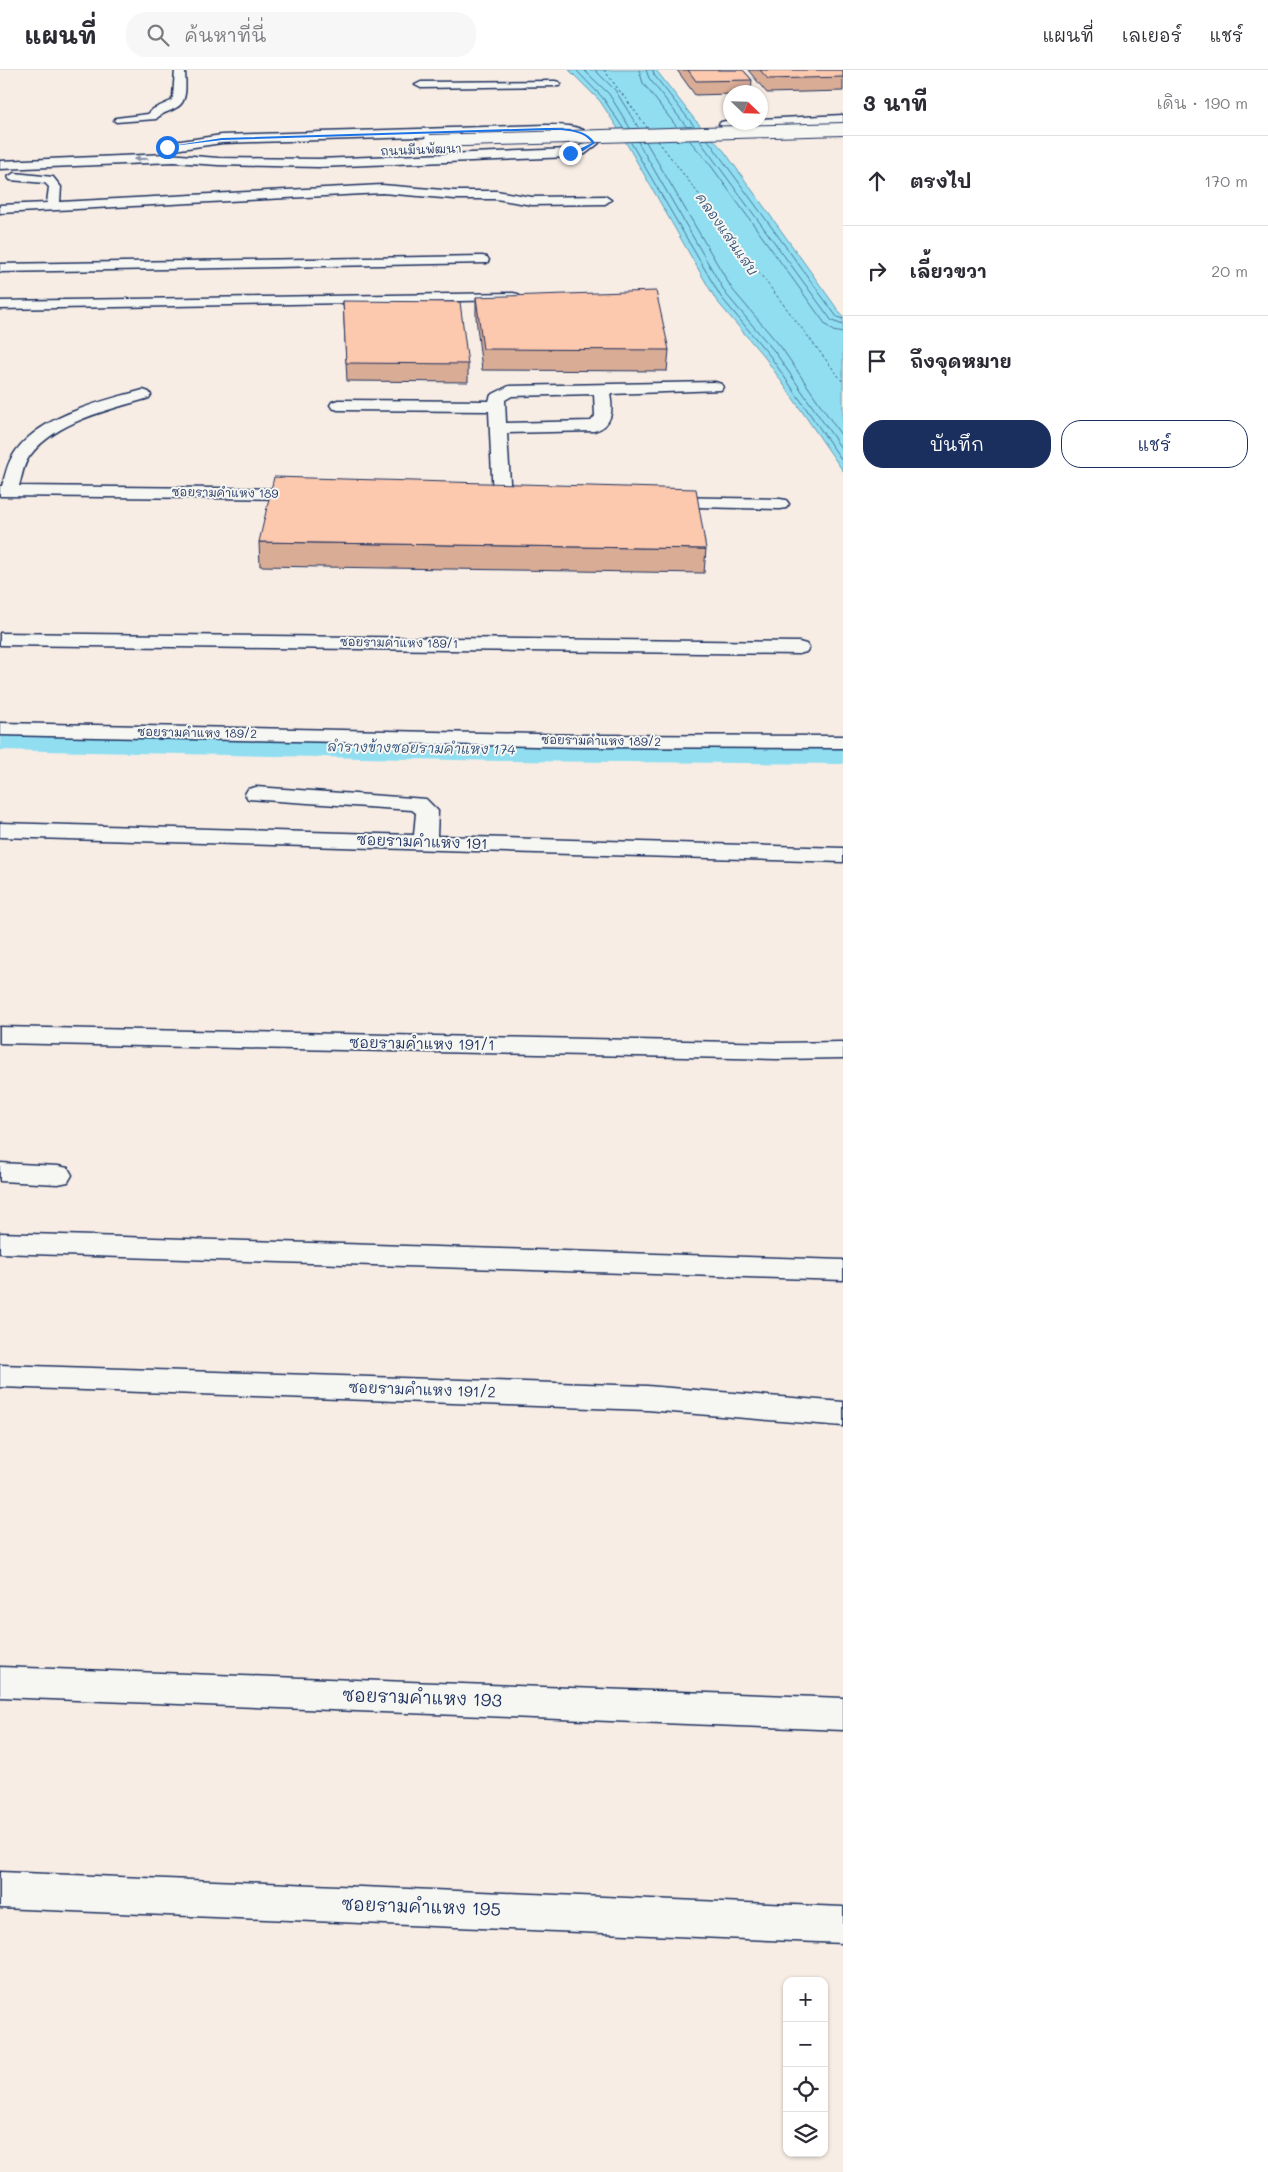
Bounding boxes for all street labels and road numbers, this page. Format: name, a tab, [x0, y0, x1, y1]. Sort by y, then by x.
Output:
street label: ถนนมีนพัฒนา	[380, 140, 462, 158]
street label: ซอยรามคำแหง 189	[171, 483, 279, 501]
street label: ซอยรามคำแหง 189/1	[340, 633, 458, 651]
street label: ซอยรามคำแหง 189/2	[137, 723, 257, 741]
street label: ซอยรามคำแหง 189/2	[541, 731, 661, 749]
street label: ซอยรามคำแหง 191	[356, 829, 488, 853]
street label: ซอยรามคำแหง 191/1	[349, 1032, 495, 1054]
street label: ซอยรามคำแหง 191/2	[348, 1376, 496, 1402]
street label: ซอยรามคำแหง 193	[342, 1682, 502, 1712]
street label: ซอยรามคำแหง 195	[341, 1891, 501, 1921]

